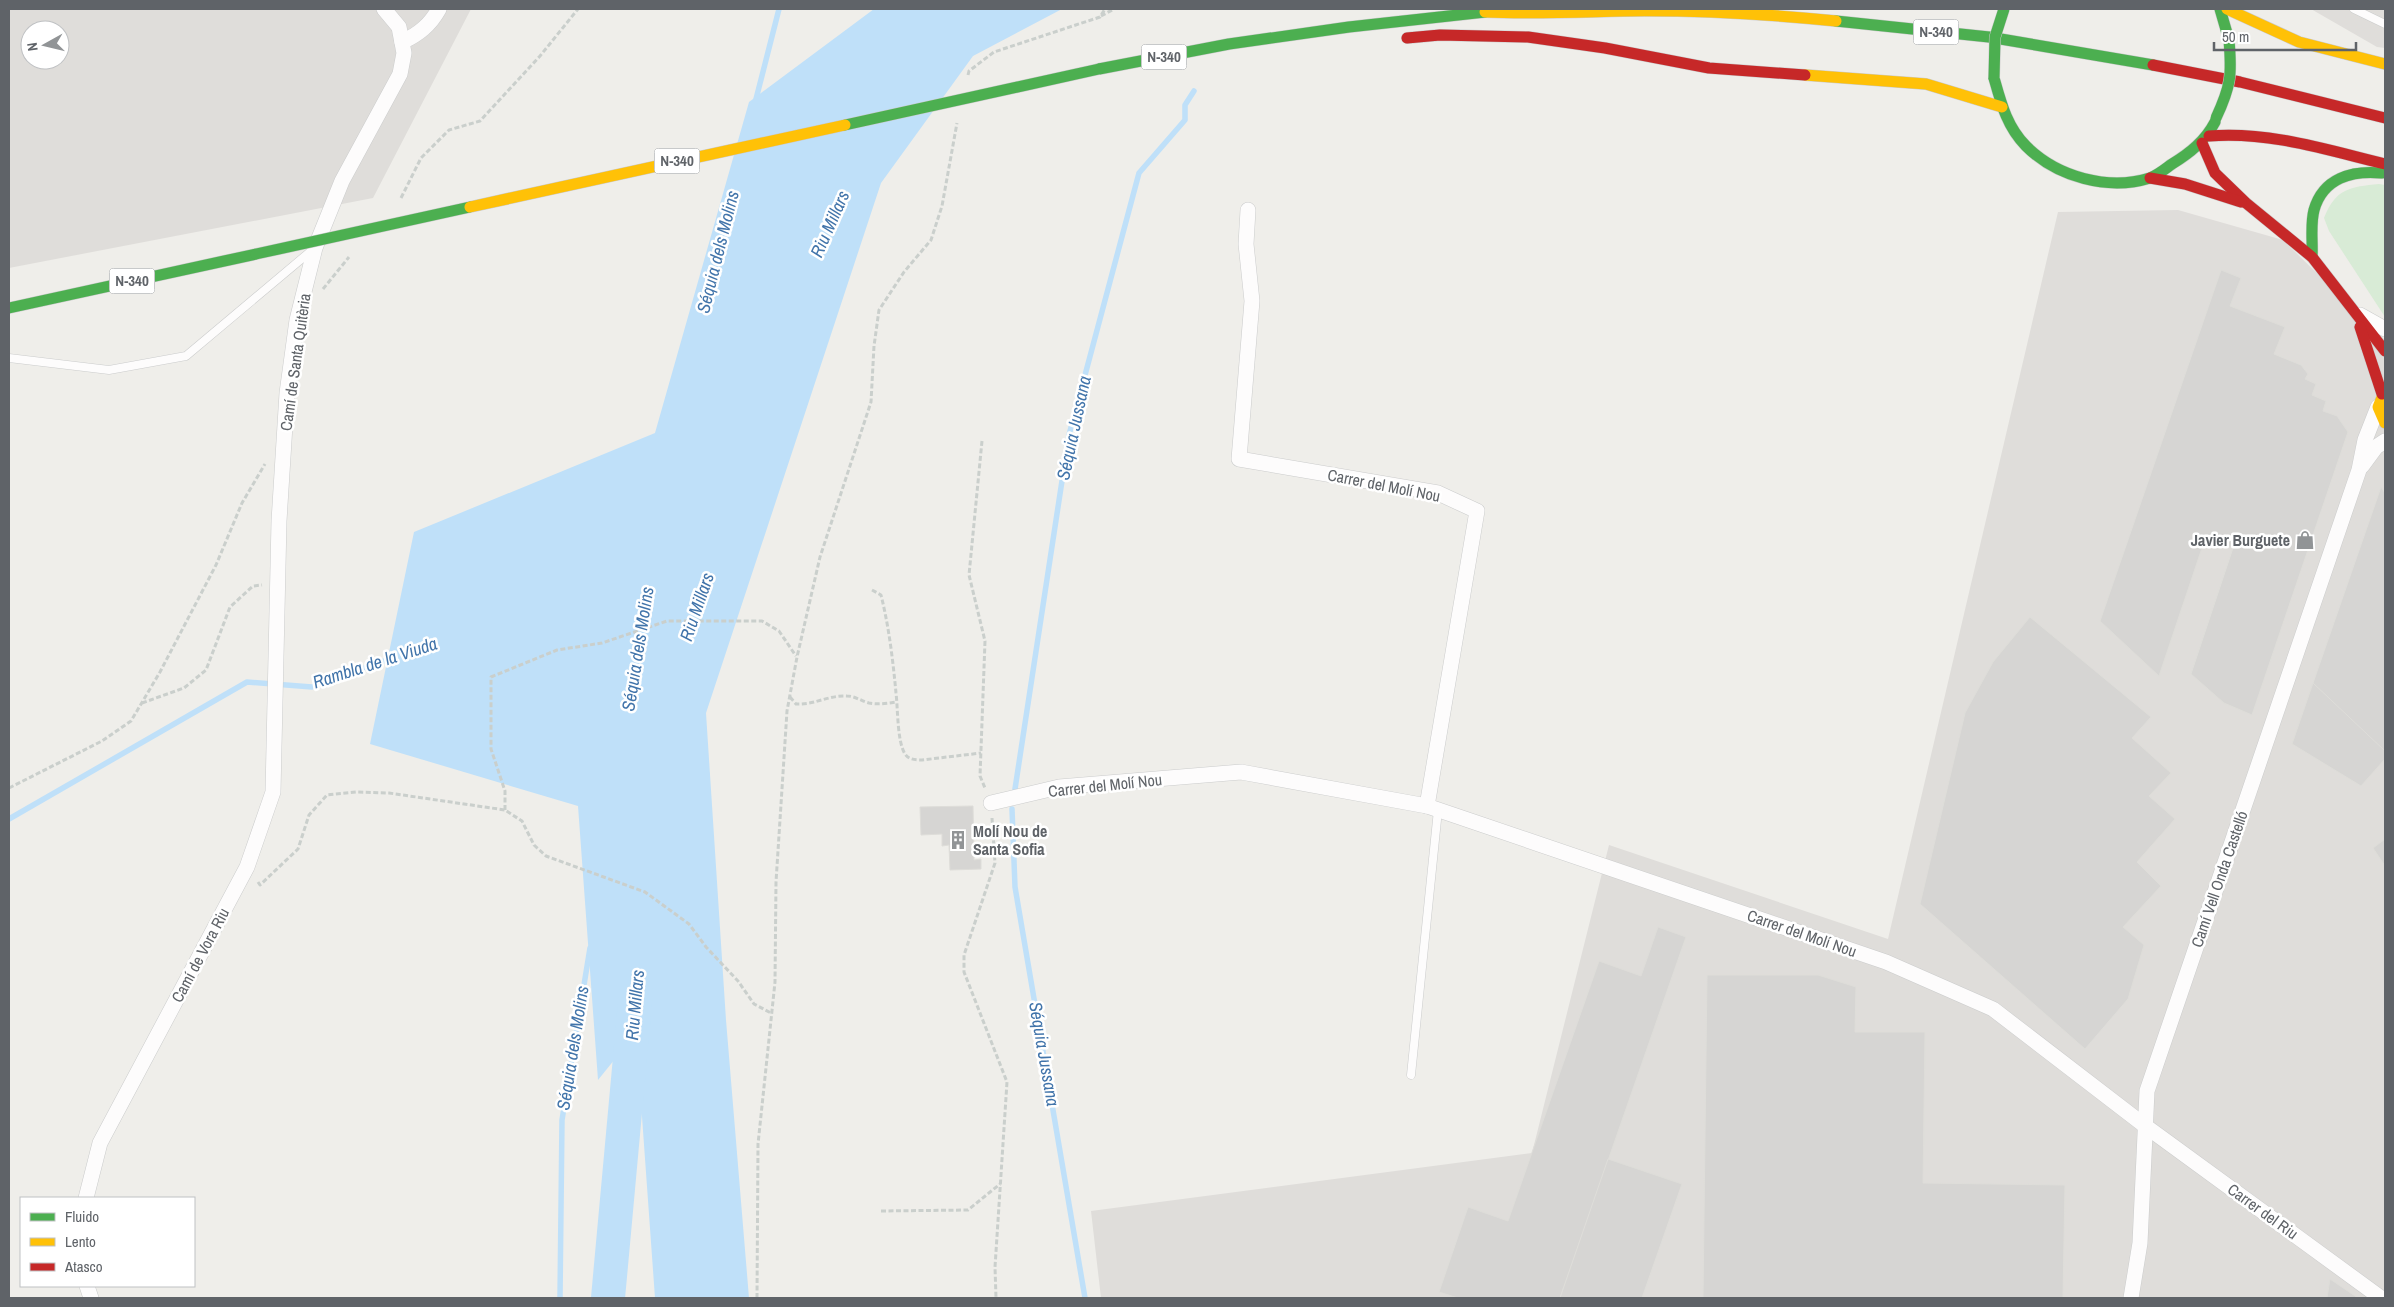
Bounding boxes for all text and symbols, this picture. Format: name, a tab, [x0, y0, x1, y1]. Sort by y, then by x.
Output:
north arrow	[20, 20, 70, 70]
road number: N-340	[1914, 20, 1958, 44]
scale bar	[2214, 20, 2356, 52]
text: 50 m	[2222, 26, 2249, 47]
text: N	[23, 41, 42, 52]
road number: N-340	[1142, 44, 1186, 70]
road number: N-340	[654, 148, 700, 174]
water label: Riu Millars	[804, 186, 855, 261]
water label: Séquia dels Molins	[690, 188, 745, 316]
road number: N-340	[110, 268, 154, 294]
street label: Camí de Santa Quitèria	[274, 291, 316, 432]
water label: Séquia Jussana	[1050, 374, 1097, 482]
street label: Carrer del Molí Nou	[1326, 463, 1442, 507]
place label: Javier Burguete	[2191, 529, 2290, 551]
shop icon: Javier Burguete	[2294, 529, 2316, 551]
water label: Riu Millars	[673, 569, 720, 644]
water label: Séquia dels Molins	[615, 585, 660, 713]
water label: Rambla de la Viuda	[309, 631, 440, 694]
street label: Carrer del Molí Nou	[1047, 768, 1163, 802]
street label: Camí Vell Onda Castelló	[2185, 808, 2253, 950]
place label: Molí Nou de Santa Sofia	[973, 820, 1047, 860]
building icon: Molí Nou de Santa Sofia	[947, 829, 969, 851]
street label: Camí de Vora Riu	[166, 904, 234, 1006]
street label: Carrer del Molí Nou	[1744, 904, 1860, 962]
water label: Riu Millars	[619, 969, 650, 1041]
water label: Séquia dels Molins	[550, 984, 595, 1112]
water label: Séquia Jussana	[1023, 1000, 1066, 1108]
street label: Carrer del Riu	[2223, 1178, 2303, 1244]
legend	[20, 1197, 195, 1287]
text: Fluido	[65, 1206, 99, 1227]
text: Lento	[65, 1231, 96, 1252]
text: Atasco	[64, 1256, 103, 1277]

